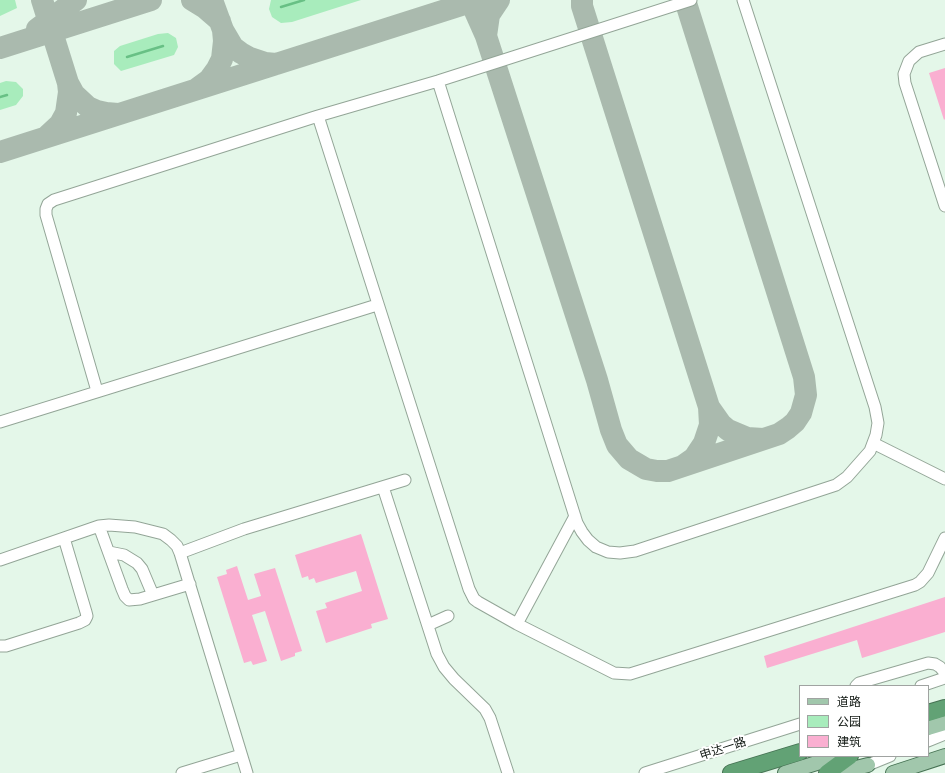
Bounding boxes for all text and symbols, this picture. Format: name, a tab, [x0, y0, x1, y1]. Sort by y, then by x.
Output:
legend	[799, 685, 929, 757]
text: 道路	[837, 693, 861, 710]
text: 公园	[837, 713, 861, 730]
text: 建筑	[837, 733, 861, 750]
street label: 申达一路	[698, 735, 748, 763]

